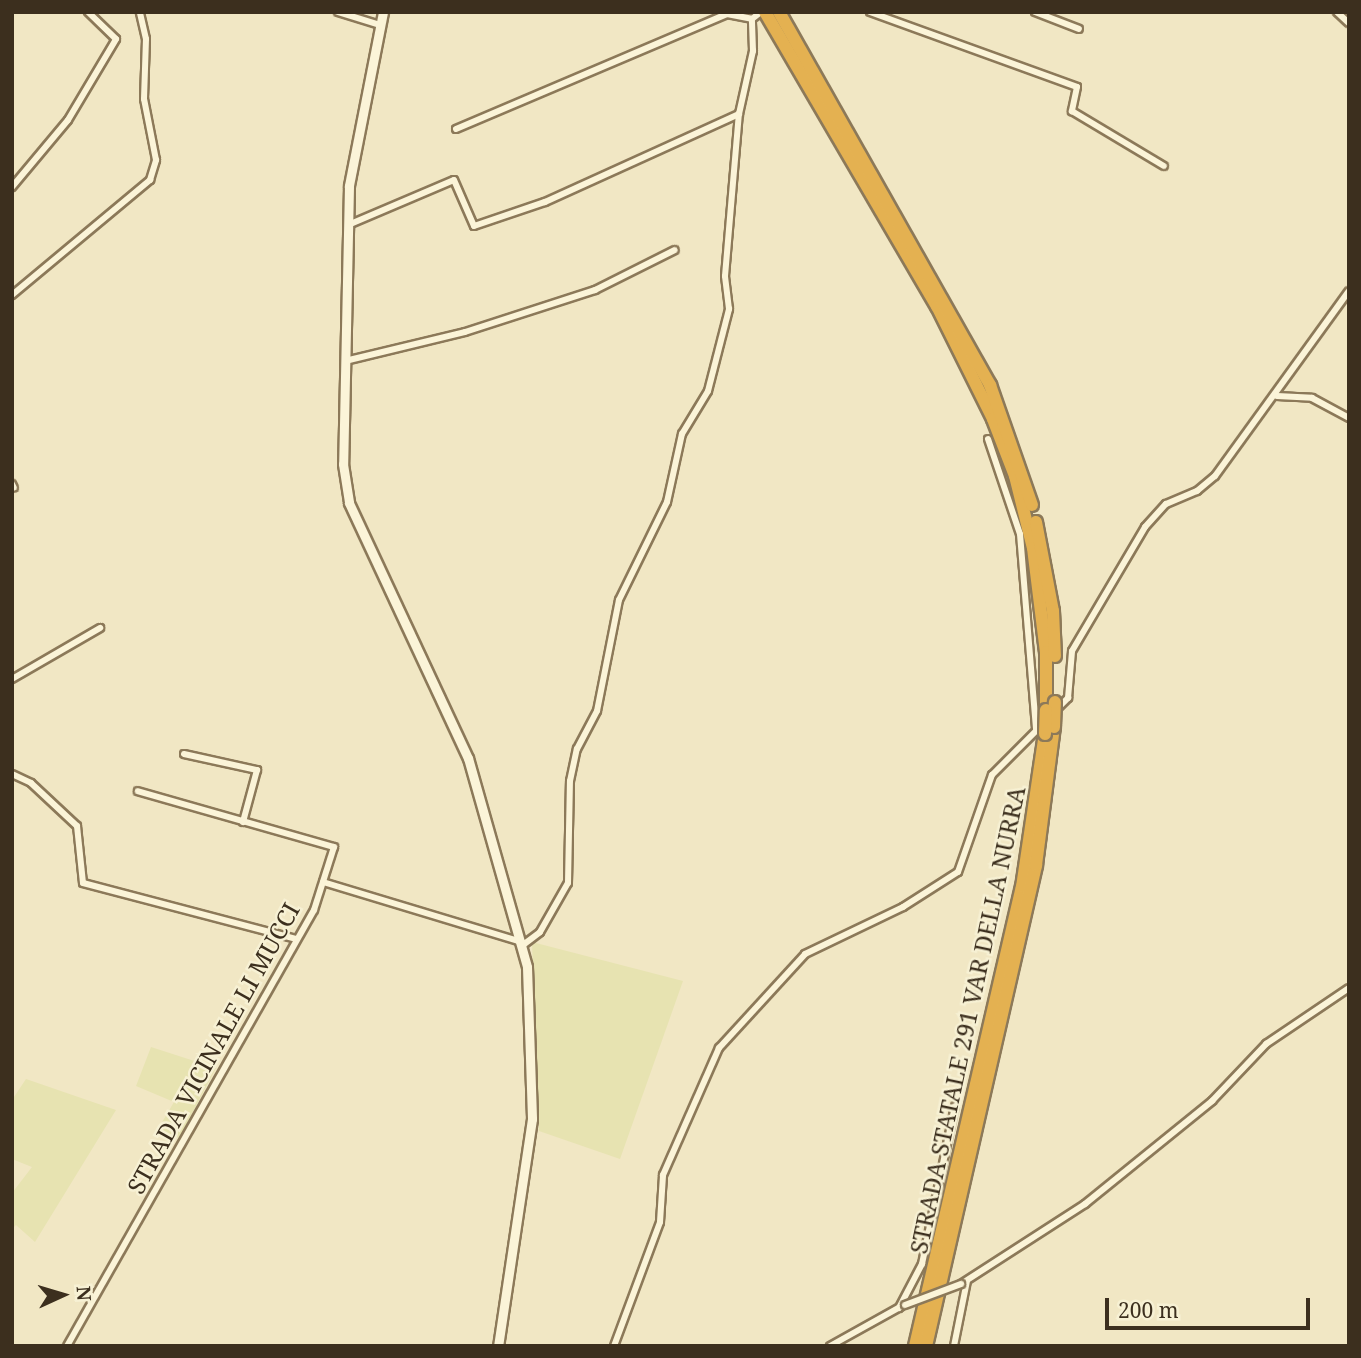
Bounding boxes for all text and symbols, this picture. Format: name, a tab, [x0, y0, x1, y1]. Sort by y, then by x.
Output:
street label: STRADA STATALE 291 VAR DELLA NURRA	[903, 784, 1031, 1256]
street label: STRADA VICINALE LI MUCCI	[121, 898, 305, 1198]
north arrow	[28, 1260, 98, 1330]
scale bar	[1109, 1284, 1314, 1328]
text: N	[70, 1285, 97, 1302]
text: 200 m	[1118, 1296, 1179, 1324]

